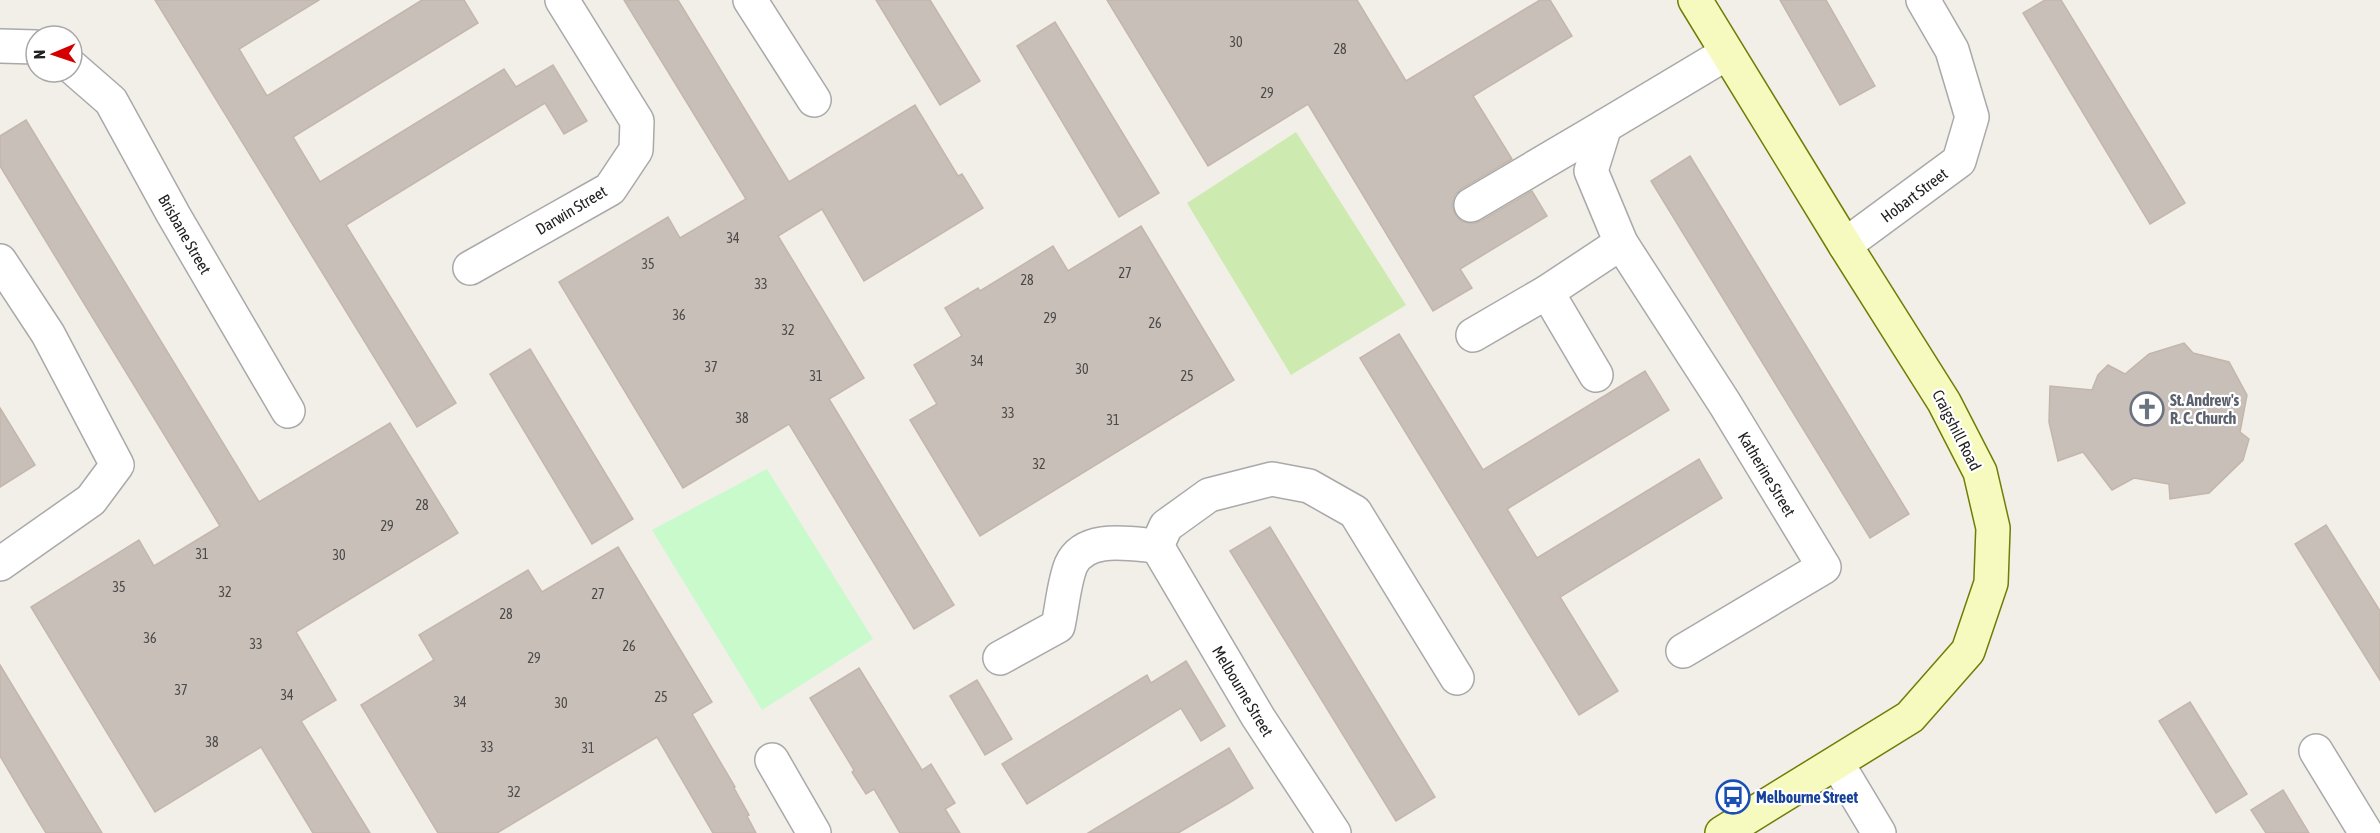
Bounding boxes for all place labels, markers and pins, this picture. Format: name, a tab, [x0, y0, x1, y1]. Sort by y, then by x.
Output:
church icon: St. Andrew's R. C. Church	[2129, 391, 2165, 427]
place label: St. Andrew's R. C. Church	[2170, 391, 2240, 427]
bus stop icon: Melbourne Street	[1715, 779, 1751, 815]
place label: Melbourne Street	[1756, 788, 1858, 806]

